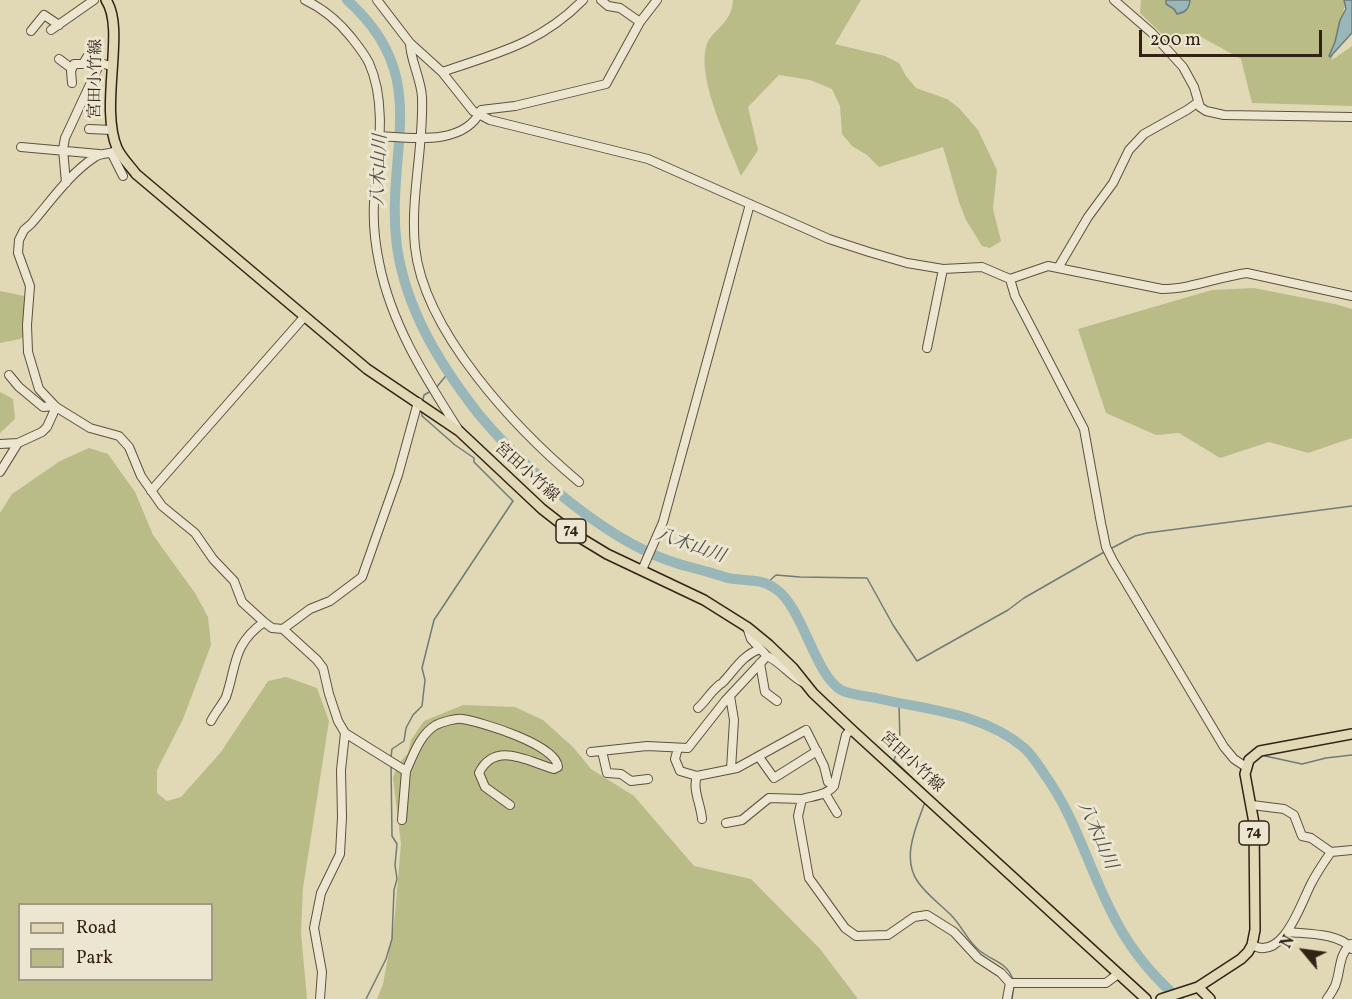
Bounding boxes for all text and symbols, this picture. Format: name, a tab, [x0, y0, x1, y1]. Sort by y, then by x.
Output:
scale bar	[1142, 18, 1325, 56]
text: 200 m	[1150, 28, 1201, 53]
street label: 宮田小竹線	[87, 39, 107, 119]
water label: 八木山川	[369, 134, 393, 206]
street label: 宮田小竹線	[490, 439, 562, 507]
road number: 74	[556, 519, 586, 543]
water label: 八木山川	[652, 525, 728, 569]
street label: 宮田小竹線	[875, 729, 947, 797]
water label: 八木山川	[1071, 799, 1121, 873]
road number: 74	[1239, 821, 1269, 845]
legend	[18, 903, 213, 981]
text: Road	[76, 916, 117, 941]
north arrow	[1274, 921, 1334, 981]
text: N	[1276, 932, 1301, 953]
text: Park	[76, 946, 113, 971]

